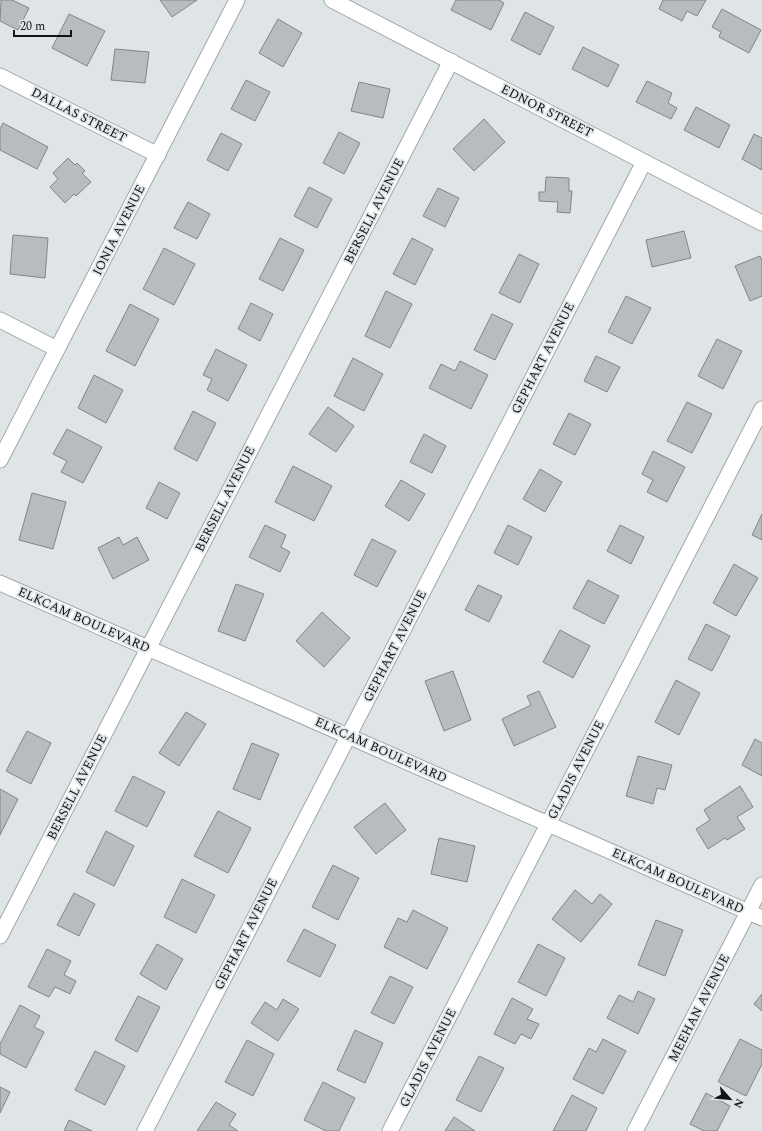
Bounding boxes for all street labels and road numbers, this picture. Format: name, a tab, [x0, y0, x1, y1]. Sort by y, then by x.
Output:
street label: EDNOR STREET	[497, 79, 597, 143]
street label: DALLAS STREET	[28, 82, 131, 148]
street label: BERSELL AVENUE	[339, 155, 409, 267]
street label: IONIA AVENUE	[87, 181, 151, 279]
street label: GEPHART AVENUE	[506, 298, 580, 418]
street label: BERSELL AVENUE	[190, 443, 260, 555]
street label: ELKCAM BOULEVARD	[15, 582, 153, 658]
street label: GEPHART AVENUE	[358, 586, 432, 706]
street label: ELKCAM BOULEVARD	[312, 712, 450, 788]
street label: GLADIS AVENUE	[542, 717, 610, 823]
street label: BERSELL AVENUE	[42, 731, 112, 843]
street label: ELKCAM BOULEVARD	[609, 843, 747, 919]
street label: GEPHART AVENUE	[209, 874, 283, 994]
street label: MEEHAN AVENUE	[663, 950, 735, 1066]
street label: GLADIS AVENUE	[394, 1005, 462, 1111]

